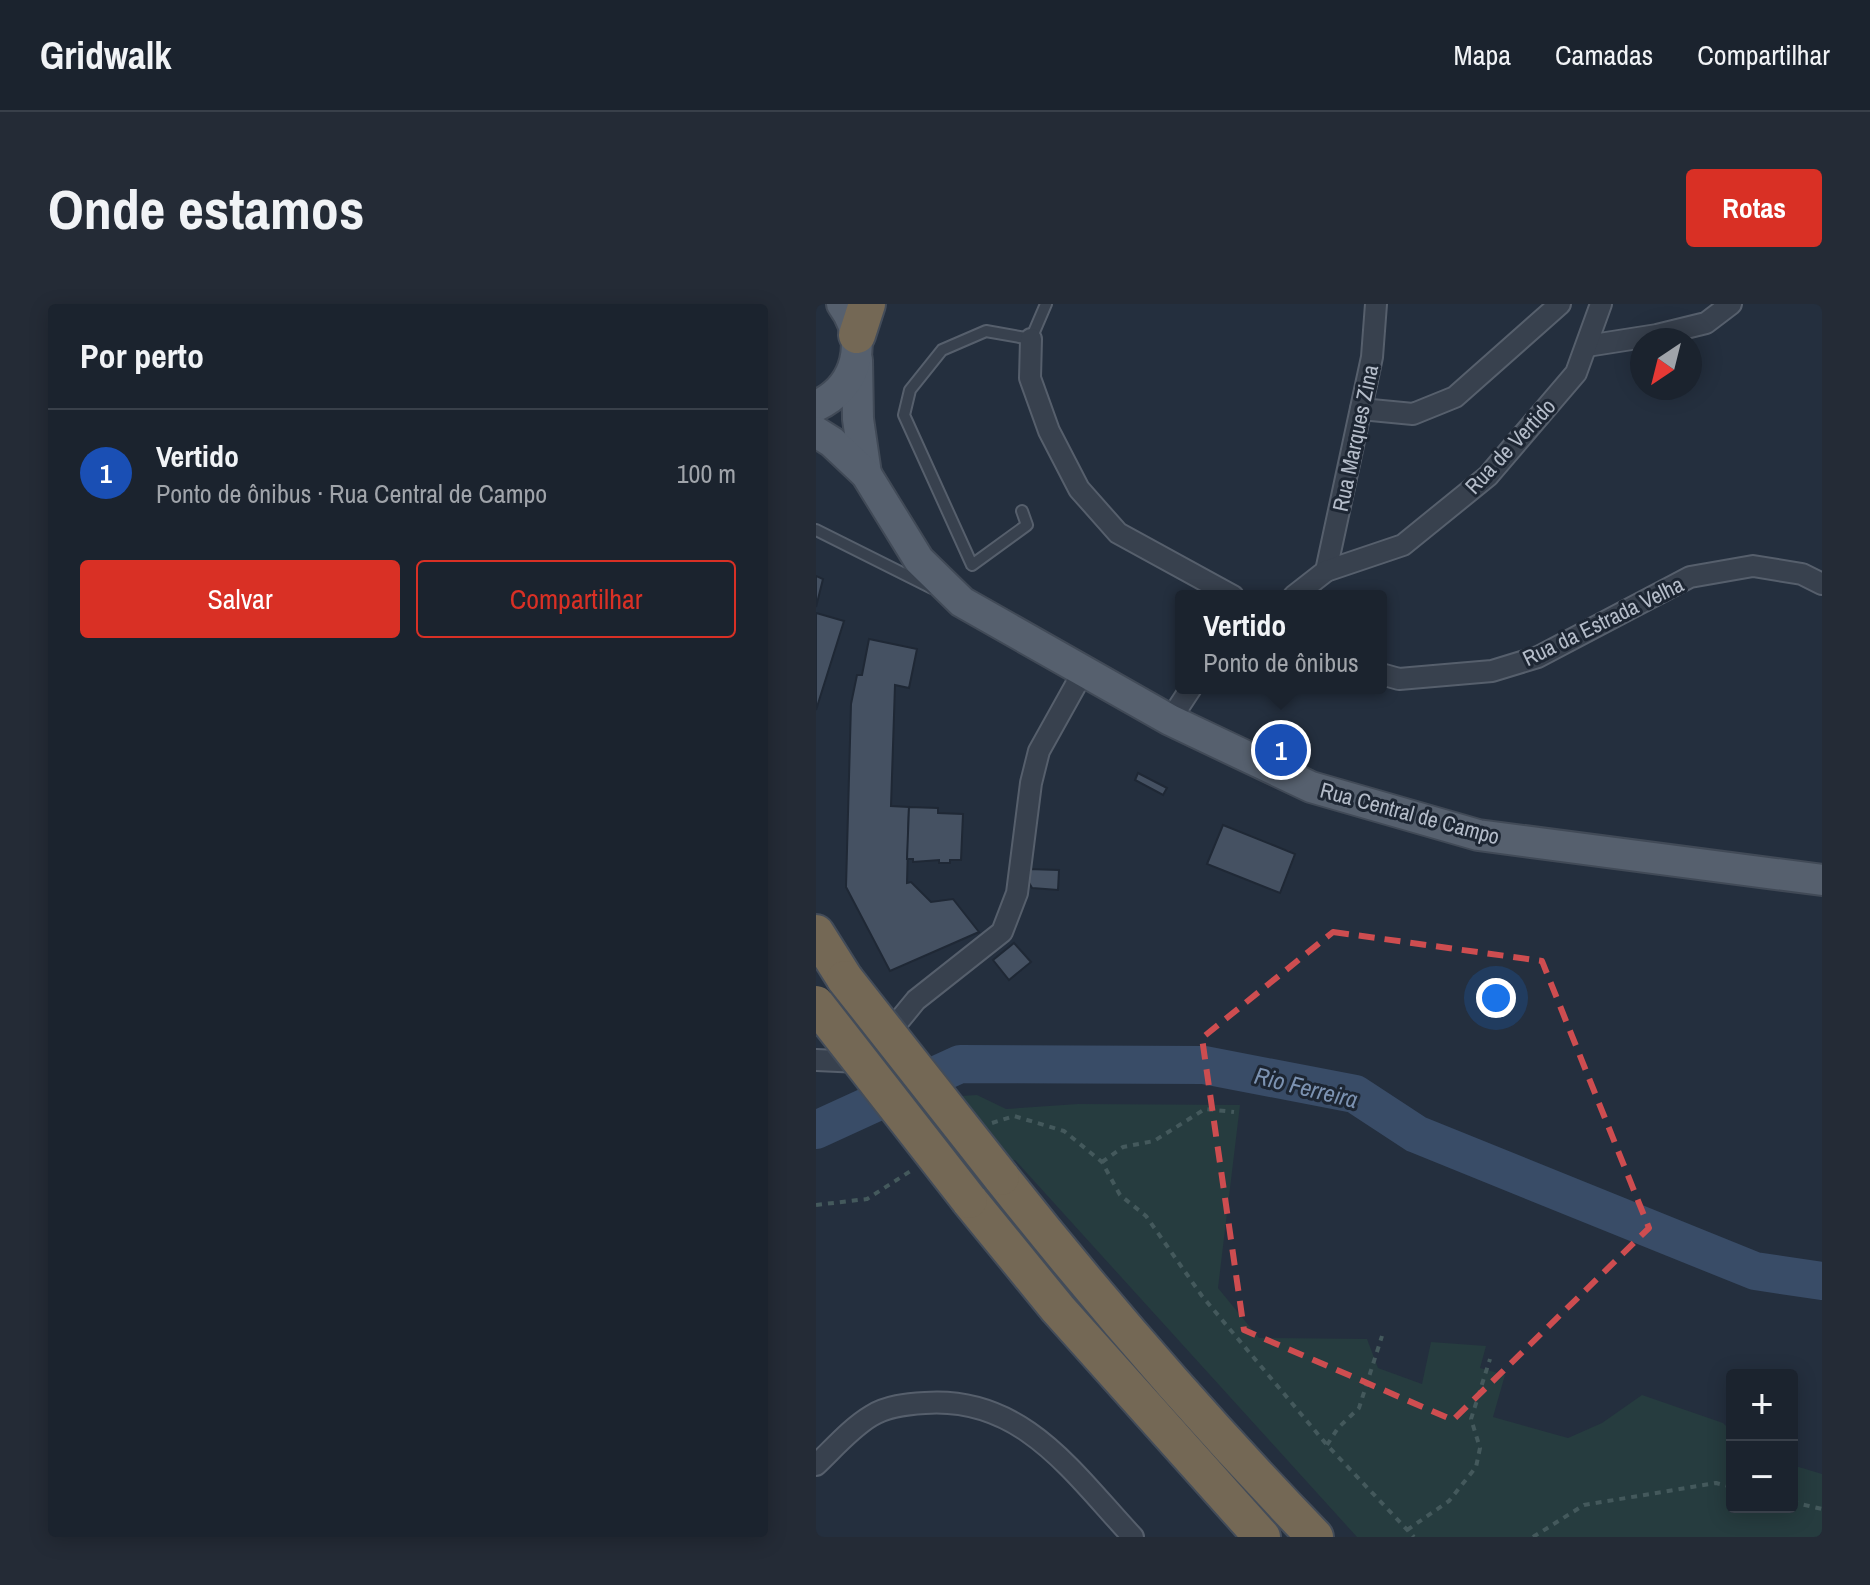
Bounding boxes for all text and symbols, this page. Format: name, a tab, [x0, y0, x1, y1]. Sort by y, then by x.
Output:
text: Gridwalk	[40, 30, 172, 81]
text: Mapa	[1454, 36, 1511, 74]
text: Camadas	[1555, 36, 1653, 74]
text: Compartilhar	[1697, 36, 1830, 74]
button: Rotas	[1686, 169, 1822, 247]
text: Onde estamos	[48, 171, 364, 246]
north arrow	[1630, 328, 1702, 400]
text: Por perto	[80, 333, 204, 379]
street label: Rua Marques Zina	[1325, 362, 1385, 514]
street label: Rua de Vertido	[1458, 392, 1562, 500]
text: Vertido	[156, 436, 239, 476]
text: 1	[100, 456, 112, 491]
text: 100 m	[677, 456, 736, 491]
text: Ponto de ônibus · Rua Central de Campo	[156, 476, 547, 511]
button: Salvar	[80, 560, 400, 638]
button: Compartilhar	[416, 560, 736, 638]
street label: Rua da Estrada Velha	[1518, 569, 1688, 673]
popup	[1175, 590, 1387, 694]
text: Vertido	[1203, 605, 1286, 645]
text: Ponto de ônibus	[1203, 645, 1359, 680]
pin: 1	[1255, 720, 1307, 780]
street label: Rua Central de Campo	[1317, 775, 1503, 851]
your location	[1476, 978, 1516, 1018]
water label: Rio Ferreira	[1251, 1059, 1361, 1115]
map controls	[1726, 1369, 1798, 1513]
button: +	[1726, 1369, 1798, 1441]
button: −	[1726, 1441, 1798, 1513]

